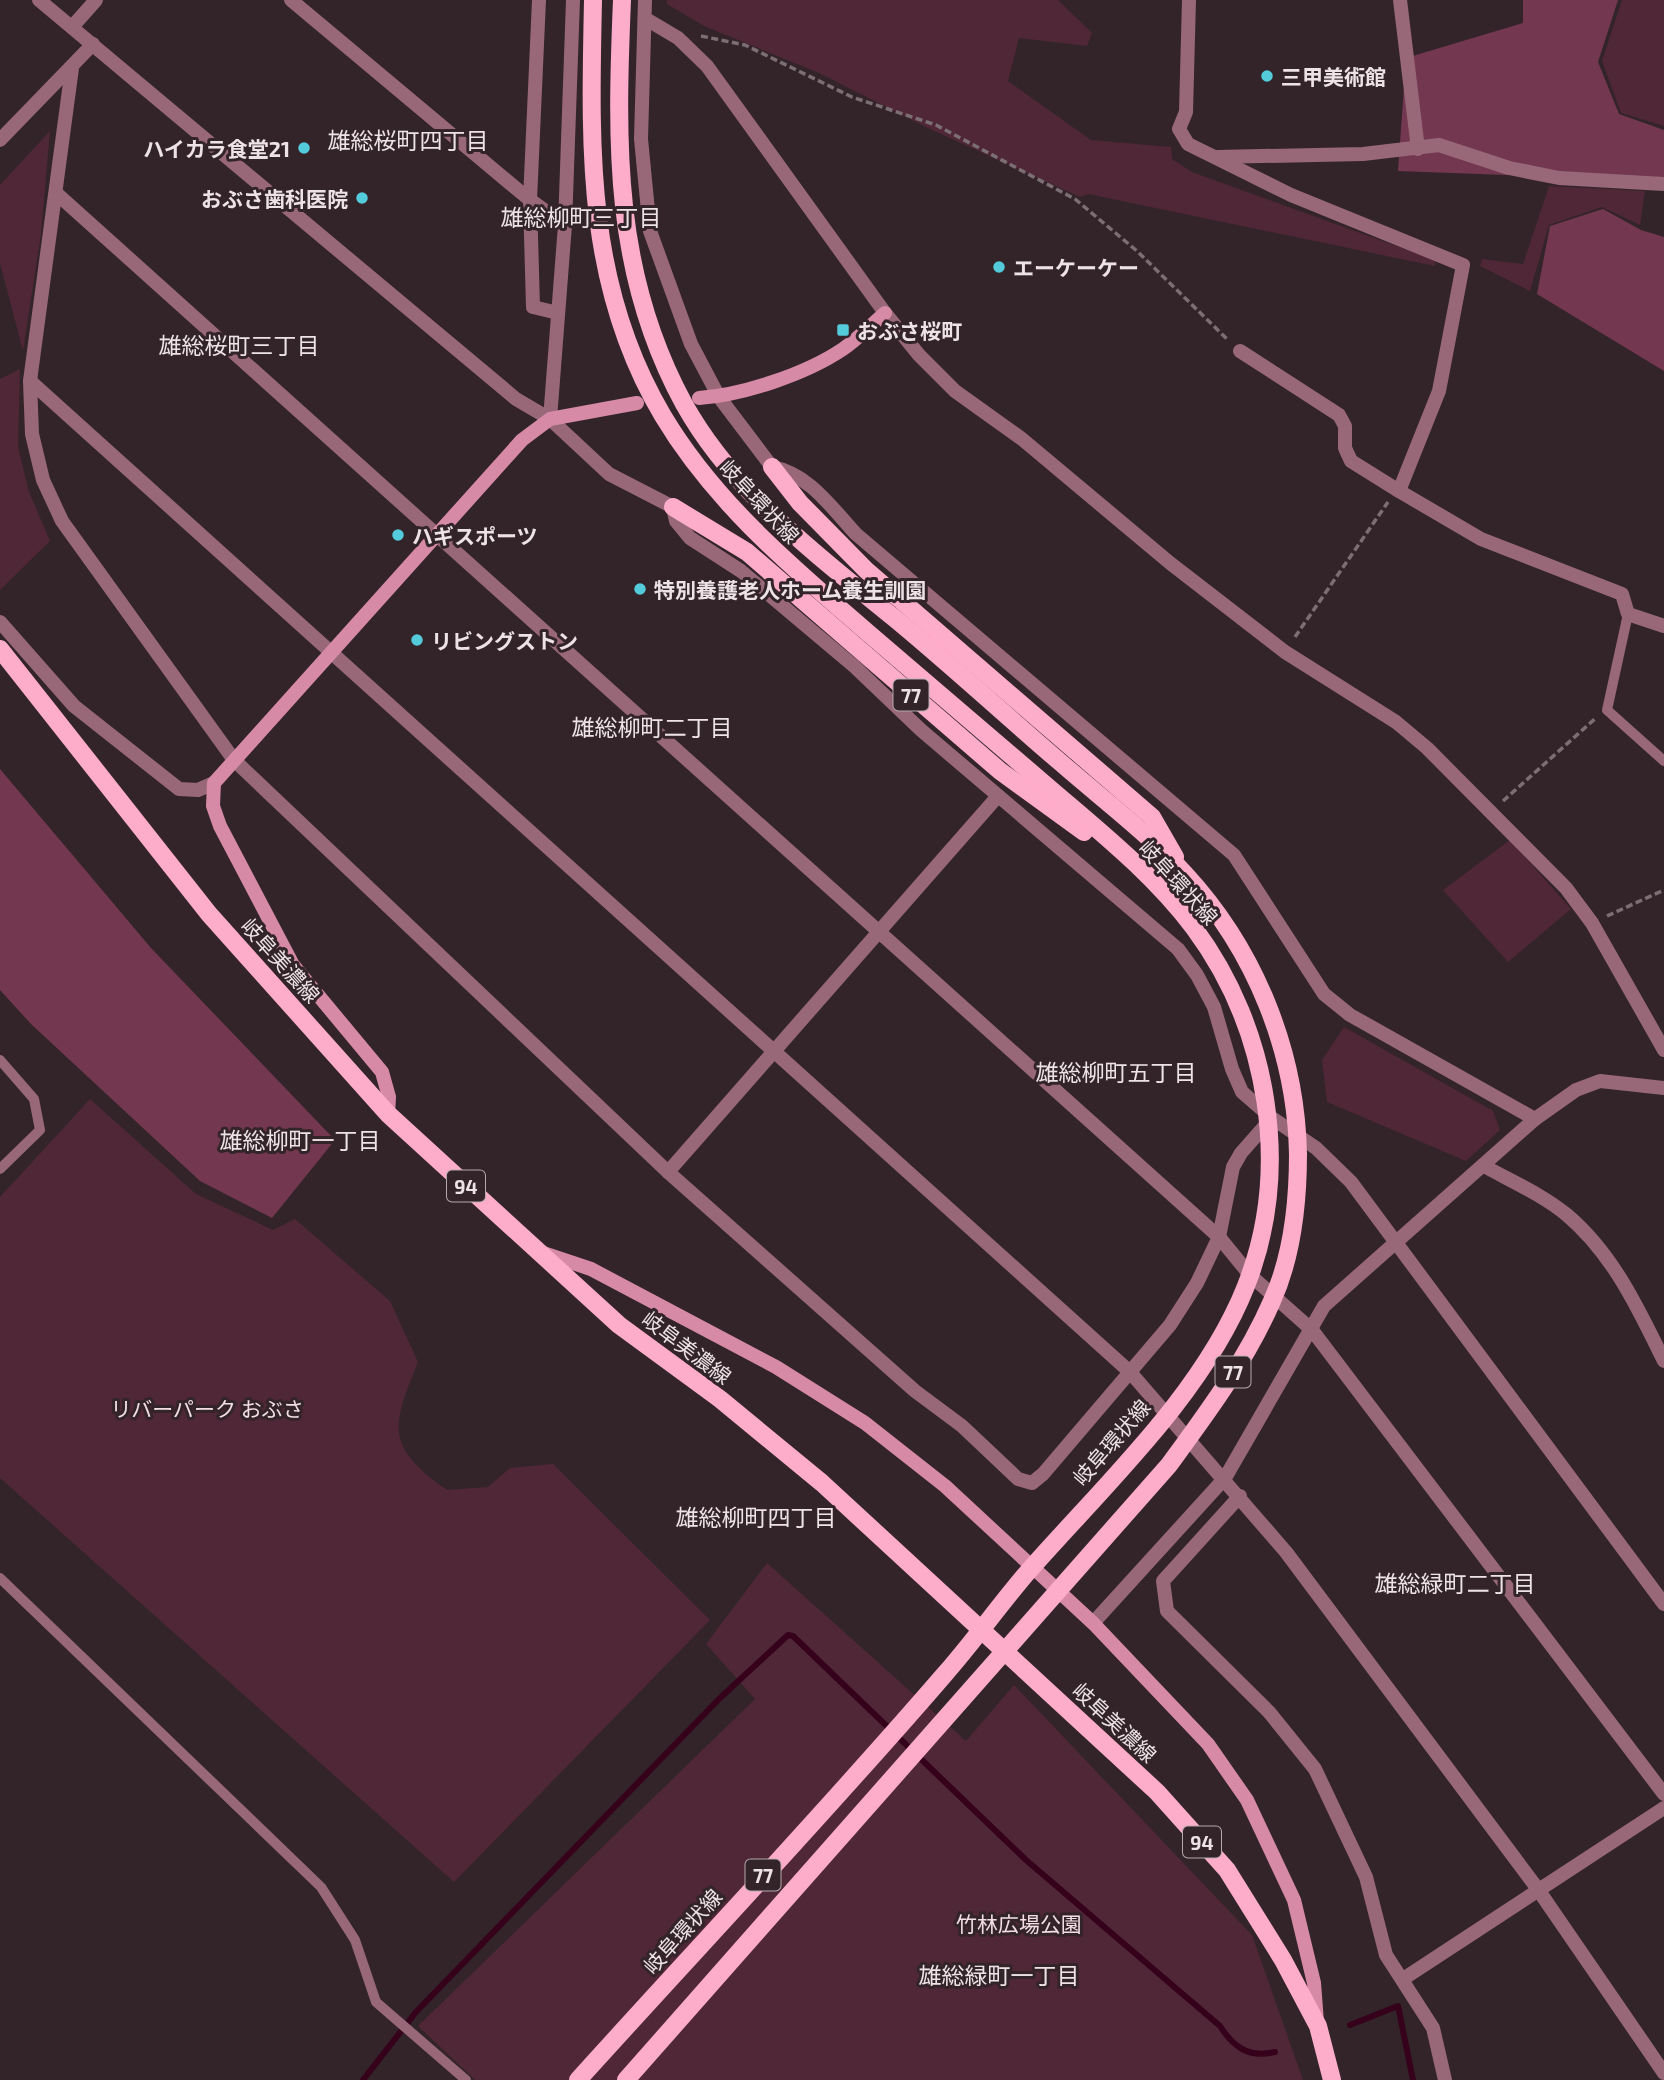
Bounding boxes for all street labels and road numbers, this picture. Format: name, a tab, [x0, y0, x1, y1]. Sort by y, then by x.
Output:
street label: 岐阜環状線	[715, 454, 805, 548]
road number: 77	[894, 680, 928, 710]
street label: 岐阜環状線	[1135, 835, 1223, 929]
street label: 岐阜美濃線	[237, 913, 325, 1007]
road number: 94	[447, 1170, 485, 1202]
street label: 岐阜美濃線	[638, 1305, 736, 1389]
road number: 77	[1216, 1356, 1250, 1388]
street label: 岐阜環状線	[1067, 1394, 1155, 1490]
street label: 岐阜美濃線	[1068, 1677, 1162, 1767]
road number: 94	[1183, 1826, 1221, 1858]
road number: 77	[746, 1859, 780, 1890]
street label: 岐阜環状線	[638, 1884, 726, 1978]

